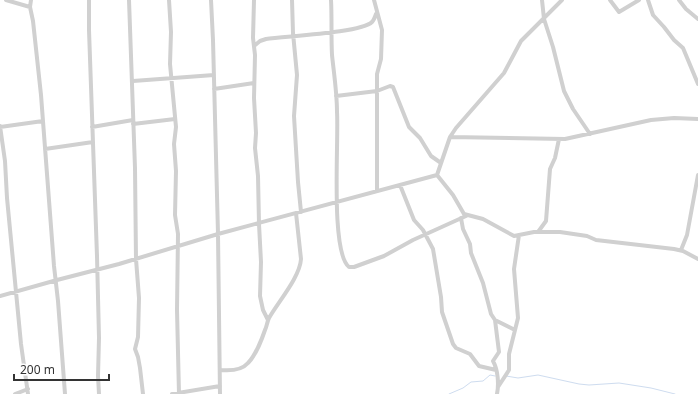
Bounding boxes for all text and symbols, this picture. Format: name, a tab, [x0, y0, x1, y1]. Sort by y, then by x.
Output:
scale bar	[14, 356, 109, 382]
text: 200 m	[20, 361, 55, 378]

